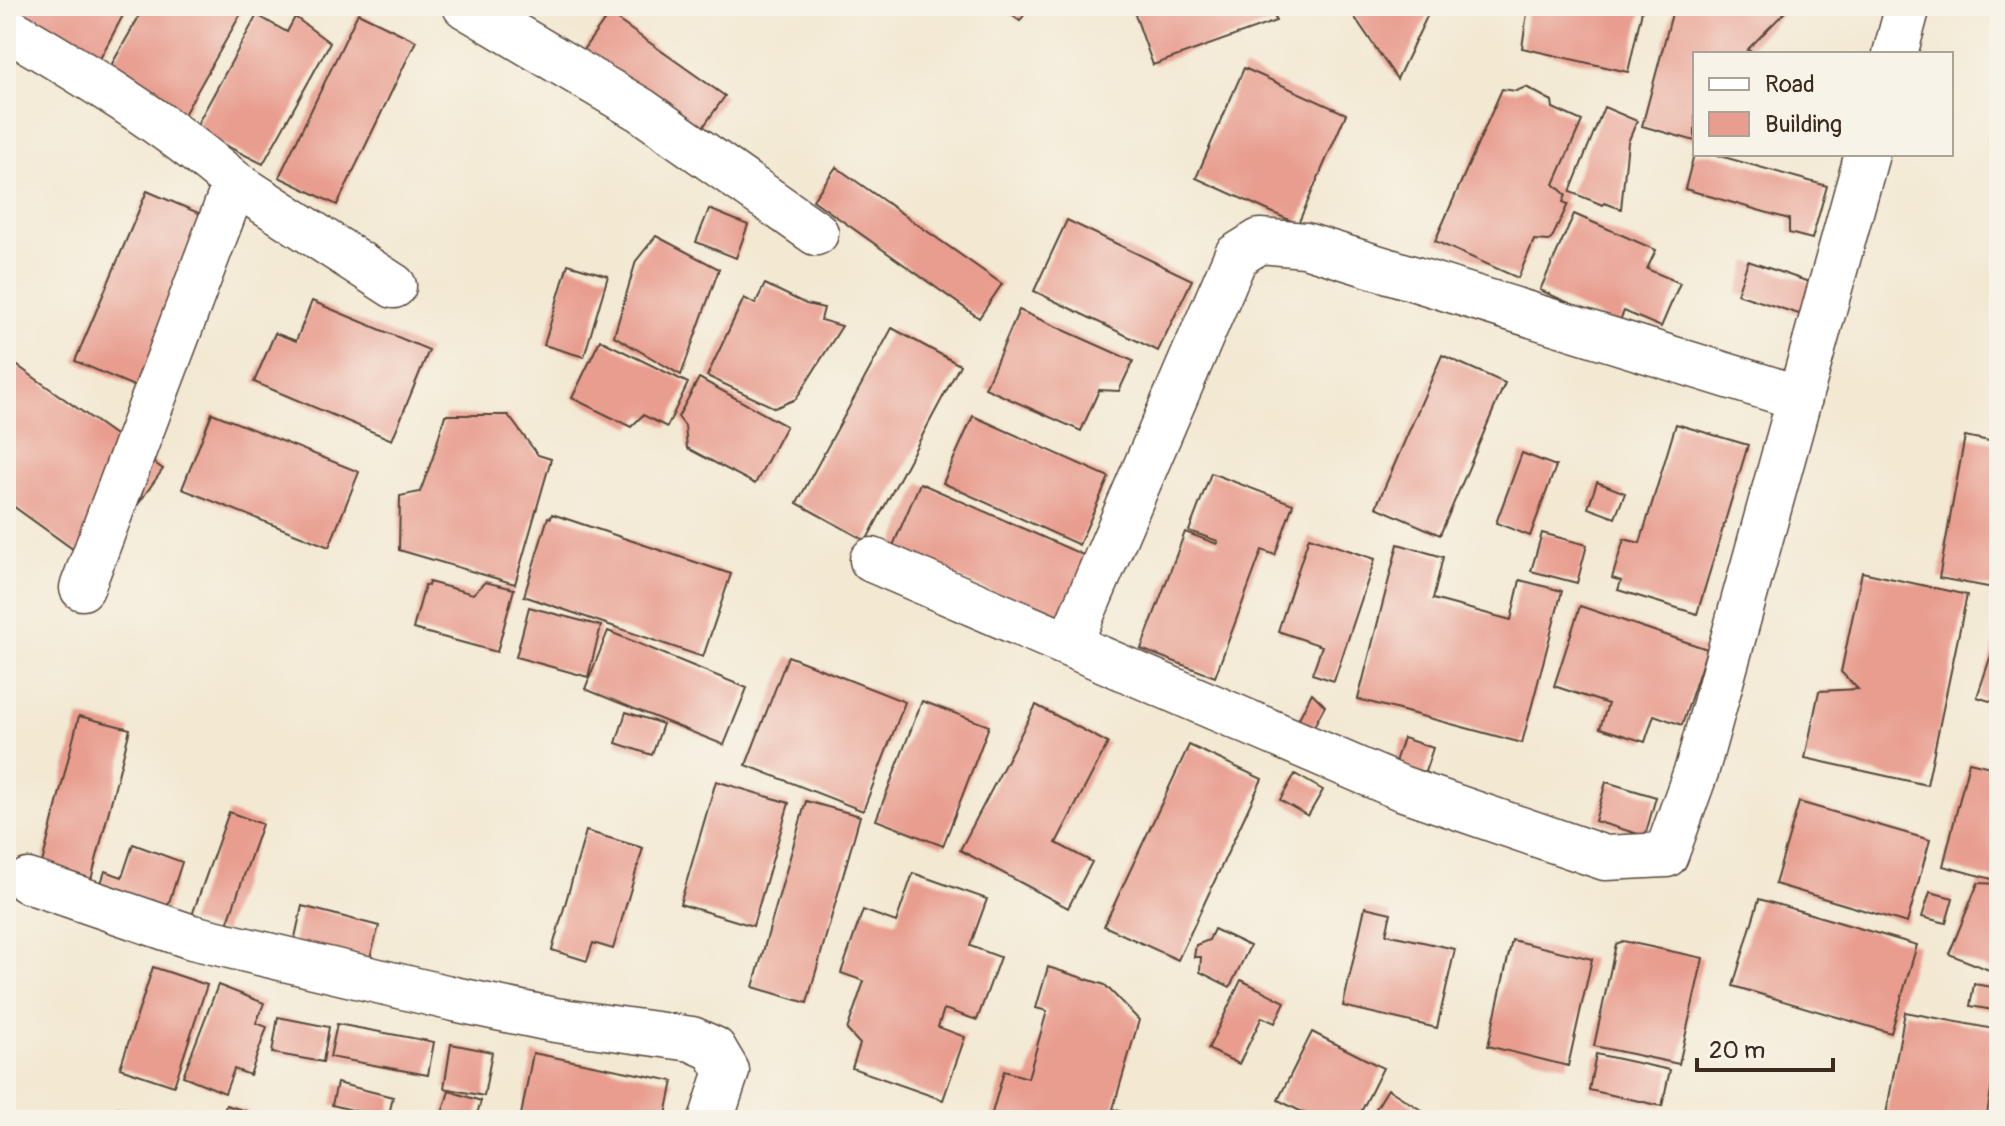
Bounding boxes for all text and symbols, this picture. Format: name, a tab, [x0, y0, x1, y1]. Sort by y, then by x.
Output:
legend	[1693, 52, 1953, 156]
text: Road	[1765, 70, 1815, 99]
text: Building	[1765, 110, 1842, 139]
scale bar	[1697, 1022, 1833, 1072]
text: 20 m	[1709, 1036, 1765, 1065]

